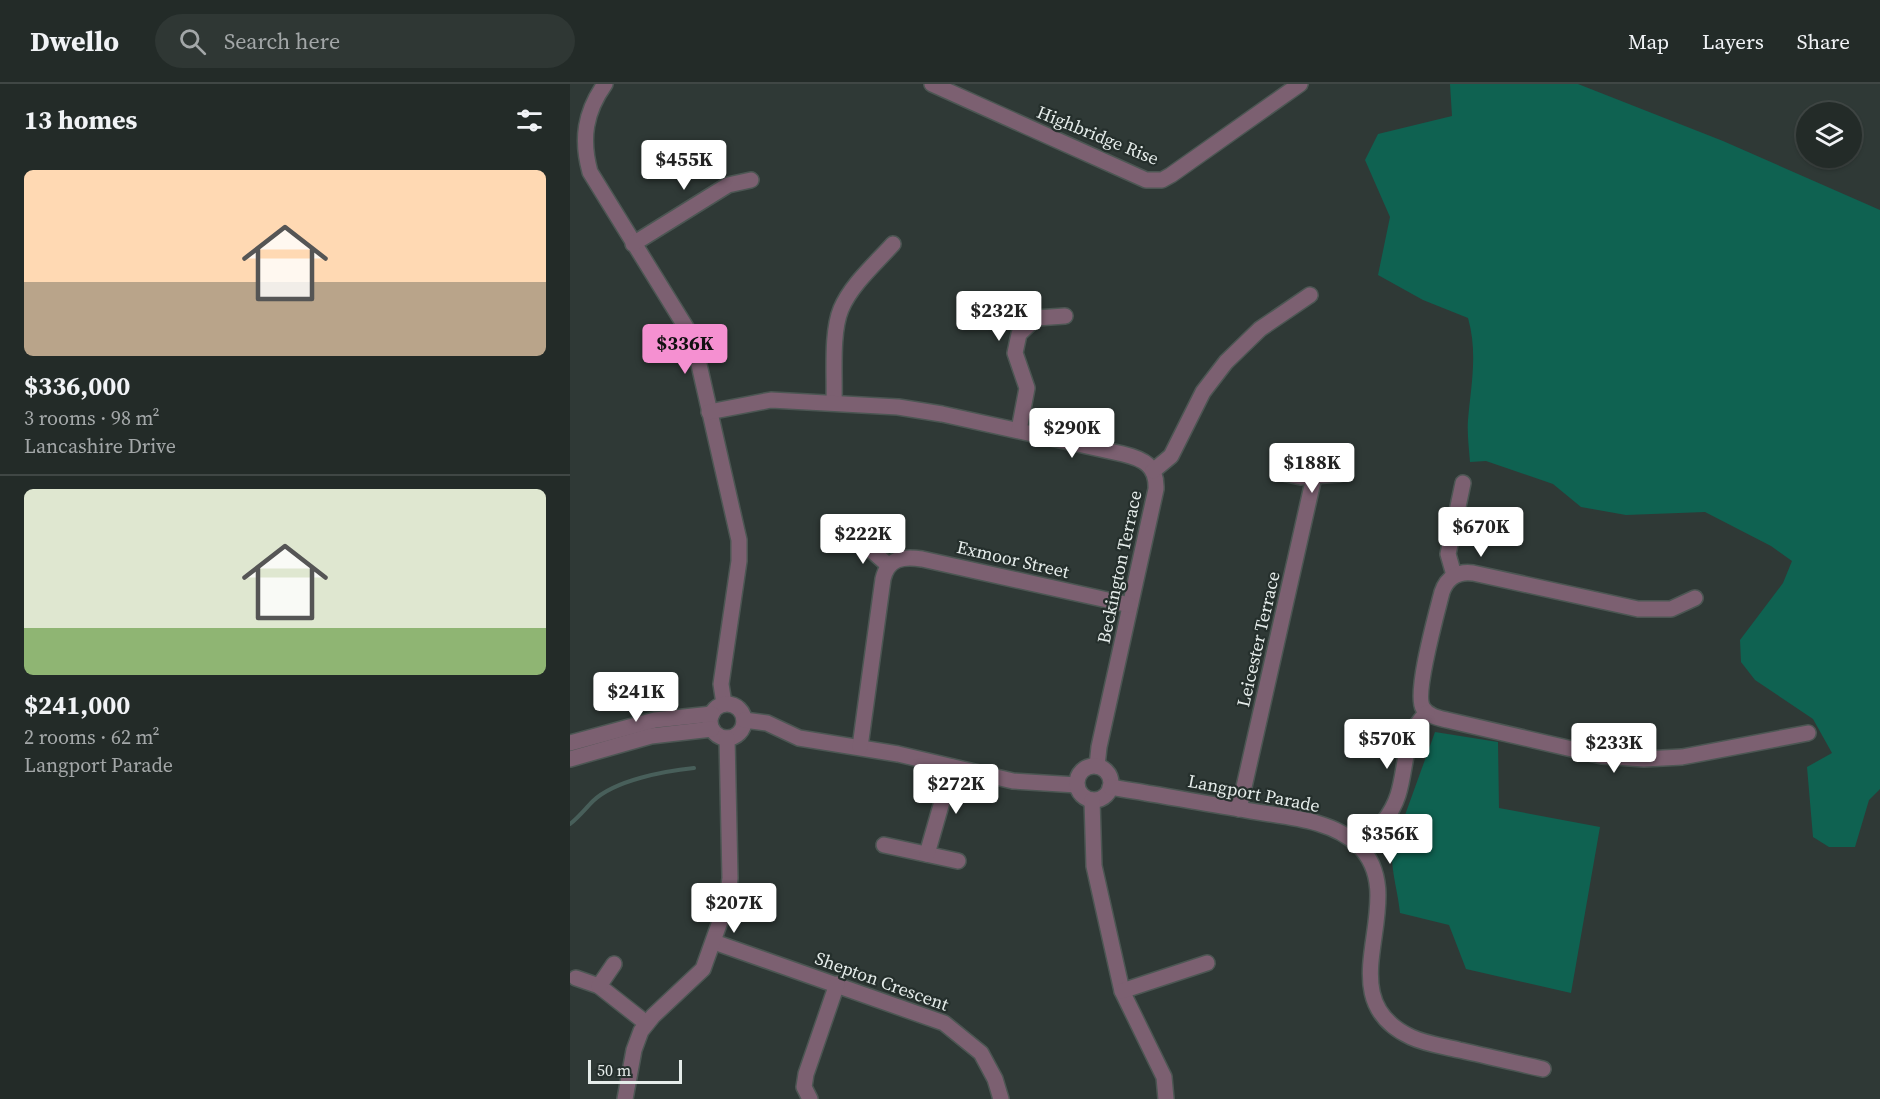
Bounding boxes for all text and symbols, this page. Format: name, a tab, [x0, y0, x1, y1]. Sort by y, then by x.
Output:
search box	[155, 14, 575, 68]
text: Dwello	[30, 22, 119, 60]
icon: search	[176, 25, 209, 58]
text: Search here	[224, 26, 340, 56]
text: Map	[1628, 27, 1669, 56]
text: Layers	[1702, 27, 1764, 56]
text: Share	[1797, 27, 1850, 56]
street label: Highbridge Rise	[1033, 99, 1163, 171]
text: 13 homes	[24, 102, 137, 138]
map controls	[1796, 102, 1862, 168]
button: layers	[1796, 102, 1862, 168]
icon: filters	[513, 104, 546, 137]
pin: $455K	[642, 140, 726, 191]
text: $455K	[655, 145, 713, 173]
icon: home	[231, 209, 339, 317]
pin: $232K	[957, 291, 1041, 342]
text: $232K	[970, 296, 1028, 324]
pin: $336K	[643, 324, 727, 375]
text: $336K	[656, 329, 714, 357]
text: $336,000	[24, 368, 130, 404]
text: 3 rooms · 98 m²	[24, 404, 160, 432]
pin: $290K	[1030, 408, 1114, 459]
text: $290K	[1043, 413, 1101, 441]
text: Lancashire Drive	[24, 432, 176, 460]
pin: $188K	[1270, 443, 1354, 494]
text: $188K	[1283, 448, 1341, 476]
street label: Beckington Terrace	[1091, 488, 1147, 646]
pin: $670K	[1439, 507, 1523, 558]
text: $670K	[1452, 512, 1510, 540]
pin: $222K	[821, 514, 905, 565]
text: $222K	[834, 519, 892, 547]
icon: home	[231, 528, 339, 636]
street label: Exmoor Street	[954, 534, 1072, 584]
street label: Leicester Terrace	[1230, 569, 1286, 709]
pin: $241K	[594, 672, 678, 723]
text: $241K	[607, 677, 665, 705]
text: $241,000	[24, 687, 130, 723]
pin: $570K	[1345, 719, 1429, 770]
text: 2 rooms · 62 m²	[24, 723, 160, 751]
pin: $233K	[1572, 723, 1656, 774]
text: $570K	[1358, 724, 1416, 752]
text: $233K	[1585, 728, 1643, 756]
text: Langport Parade	[24, 751, 173, 779]
pin: $272K	[914, 764, 998, 815]
street label: Langport Parade	[1186, 768, 1322, 818]
text: $272K	[927, 769, 985, 797]
pin: $356K	[1348, 814, 1432, 865]
text: $356K	[1361, 819, 1419, 847]
pin: $207K	[692, 883, 776, 934]
text: $207K	[705, 888, 763, 916]
street label: Shepton Crescent	[812, 945, 952, 1017]
scale bar	[588, 1057, 682, 1084]
text: 50 m	[597, 1059, 631, 1081]

